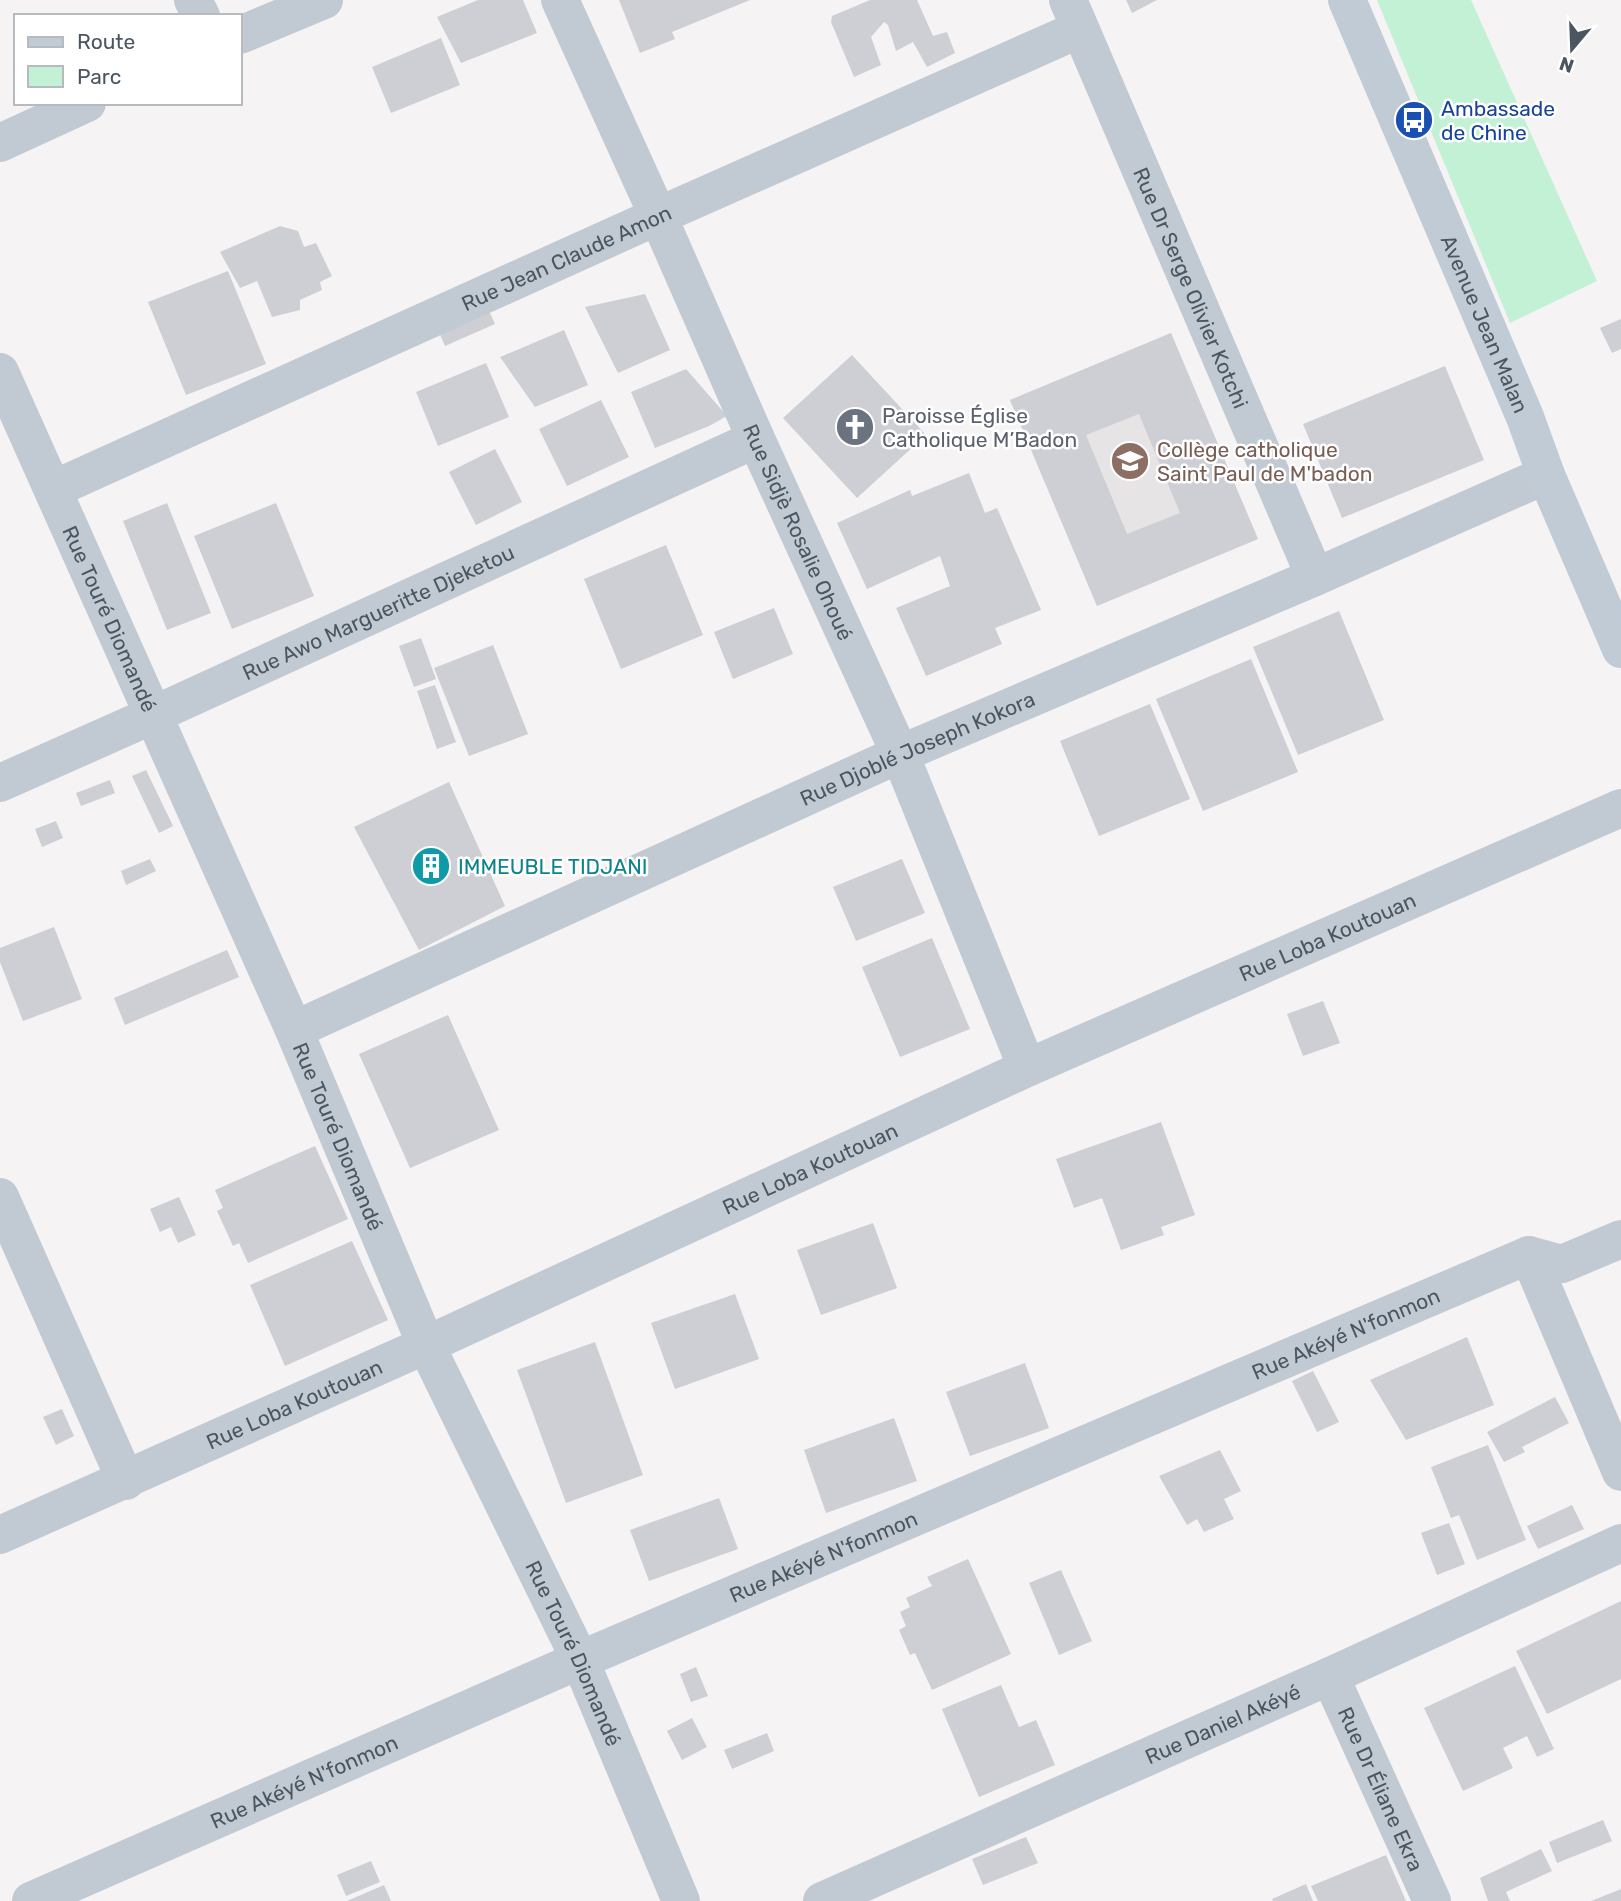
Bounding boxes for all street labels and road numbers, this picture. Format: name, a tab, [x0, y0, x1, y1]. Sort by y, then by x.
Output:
street label: Rue Dr Serge Olivier Kotchi	[1129, 163, 1254, 412]
street label: Rue Jean Claude Amon	[457, 199, 675, 316]
street label: Avenue Jean Malan	[1436, 231, 1534, 417]
street label: Rue Sidjè Rosalie Ohoué	[738, 420, 859, 644]
street label: Rue Touré Diomandé	[58, 522, 163, 716]
street label: Rue Awo Margueritte Djeketou	[238, 539, 518, 685]
street label: Rue Djoblé Joseph Kokora	[796, 686, 1038, 811]
street label: Rue Loba Koutouan	[1235, 887, 1419, 986]
street label: Rue Touré Diomandé	[288, 1039, 389, 1234]
street label: Rue Loba Koutouan	[718, 1117, 901, 1219]
street label: Rue Akéyé N'fonmon	[1248, 1282, 1443, 1384]
street label: Rue Loba Koutouan	[202, 1354, 386, 1454]
street label: Rue Akéyé N'fonmon	[725, 1505, 921, 1607]
street label: Rue Touré Diomandé	[521, 1556, 627, 1749]
street label: Rue Daniel Akéyé	[1141, 1678, 1304, 1769]
street label: Rue Dr Éliane Ekra	[1333, 1703, 1429, 1875]
street label: Rue Akéyé N'fonmon	[206, 1729, 401, 1833]

